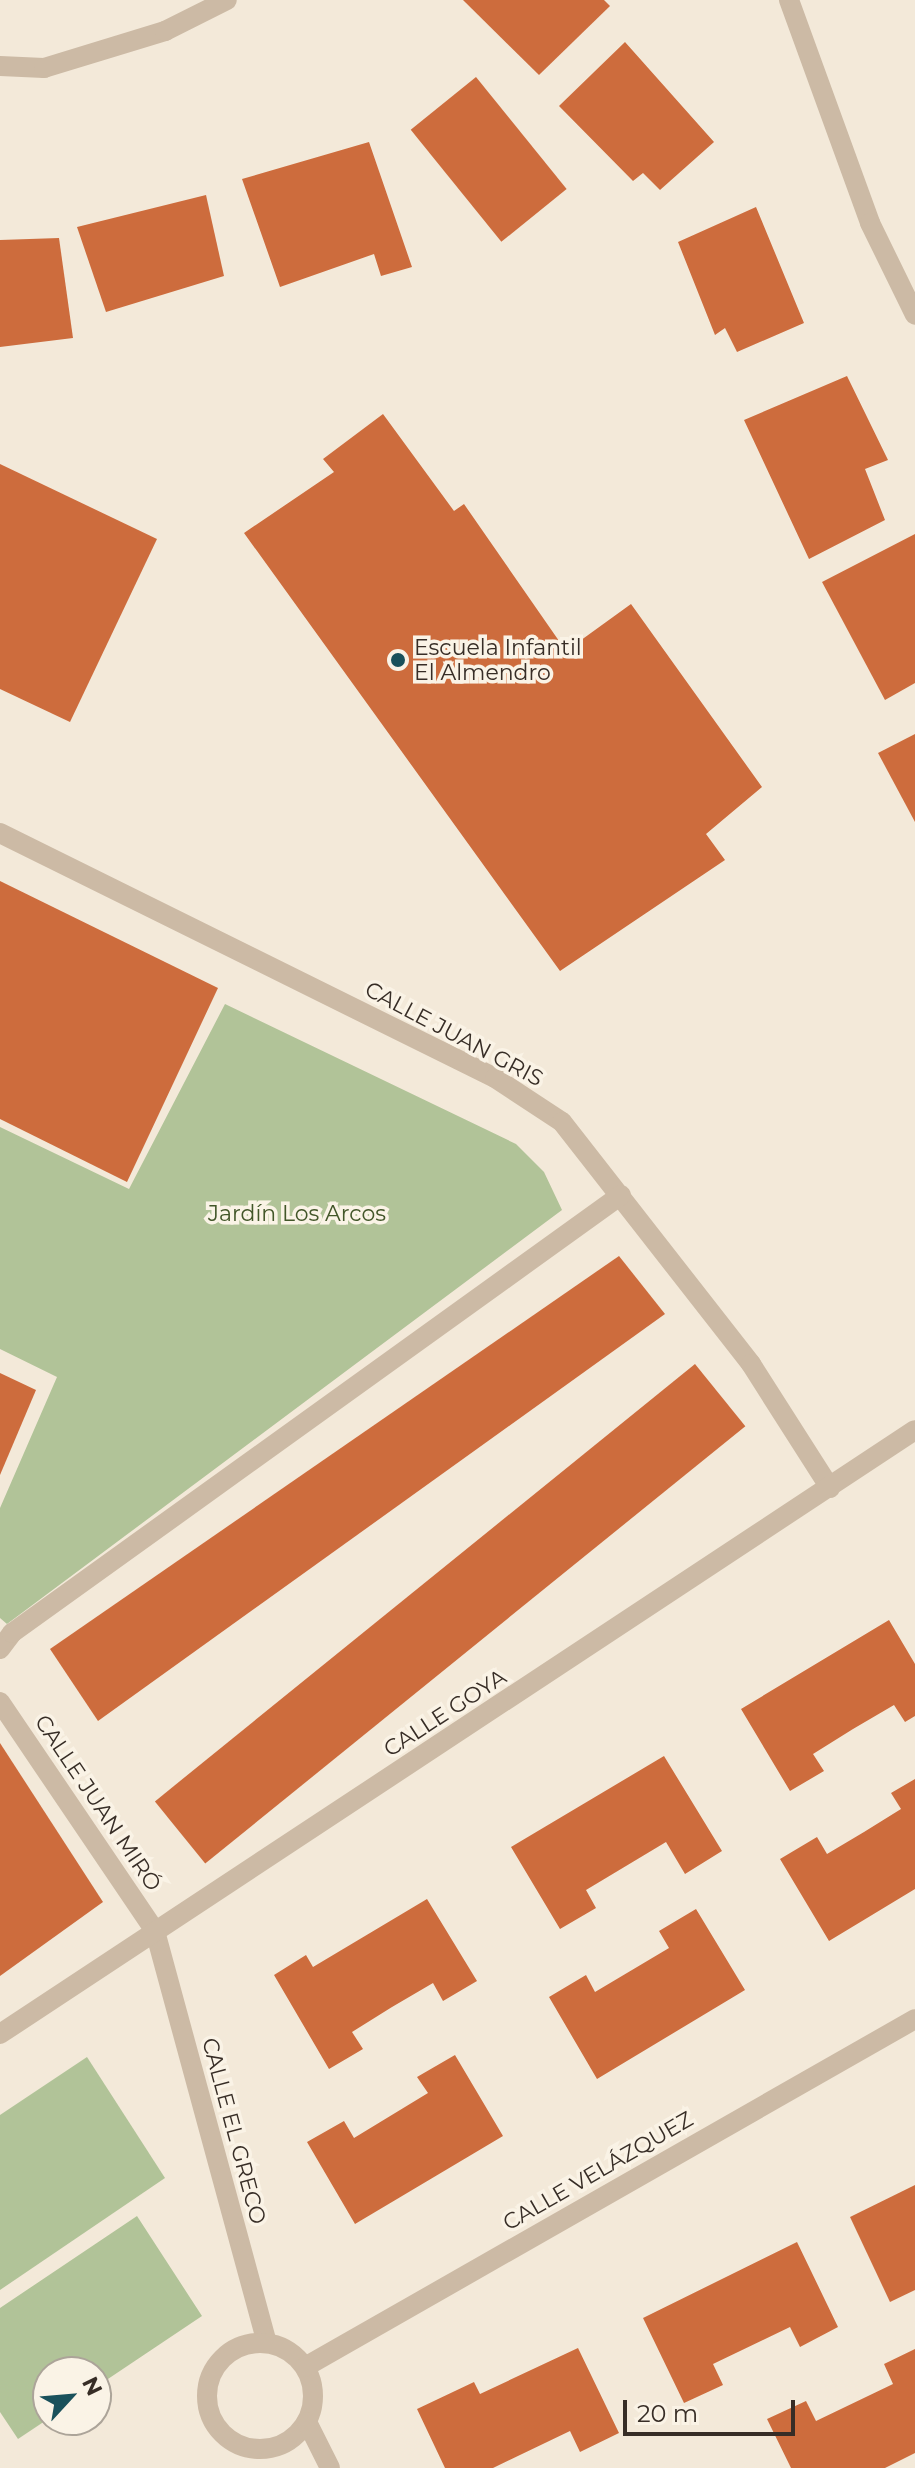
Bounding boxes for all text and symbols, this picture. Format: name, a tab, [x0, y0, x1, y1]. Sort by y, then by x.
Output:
place label: Escuela Infantil El Almendro	[414, 634, 582, 686]
marker: Escuela Infantil El Almendro	[389, 651, 407, 669]
street label: CALLE JUAN GRIS	[360, 976, 548, 1092]
park label: Jardín Los Arcos	[208, 1201, 386, 1227]
street label: CALLE GOYA	[379, 1664, 511, 1762]
street label: CALLE JUAN MIRÓ	[29, 1710, 167, 1896]
street label: CALLE EL GRECO	[196, 2035, 272, 2227]
street label: CALLE VELÁZQUEZ	[498, 2106, 698, 2236]
north arrow	[32, 2356, 112, 2436]
text: N	[76, 2372, 108, 2400]
scale bar	[627, 2384, 799, 2434]
text: 20 m	[637, 2399, 698, 2428]

